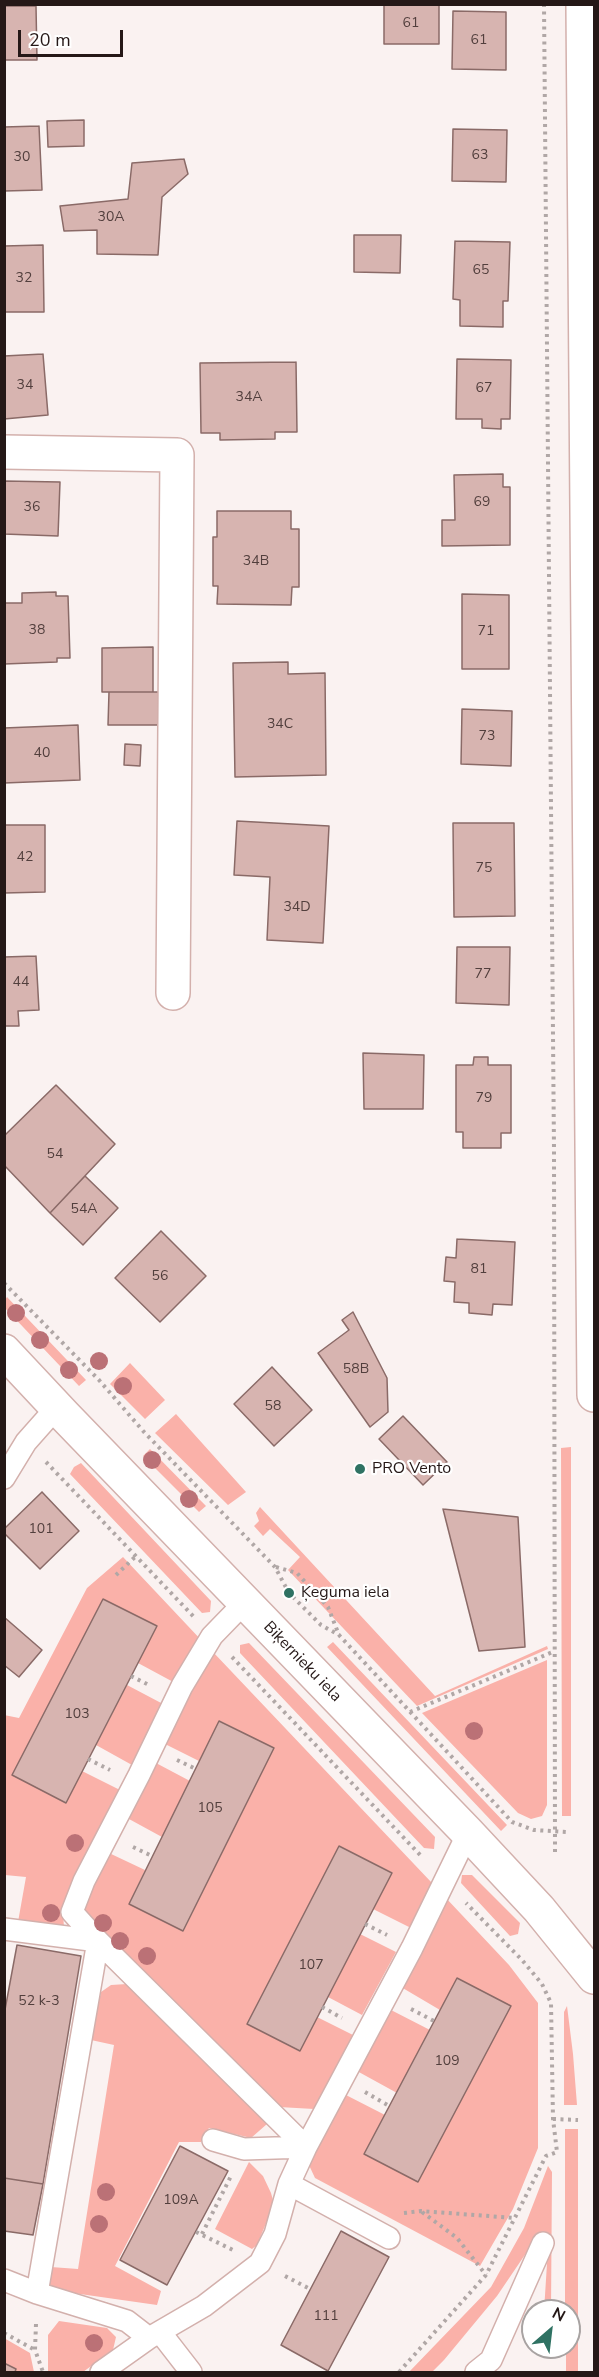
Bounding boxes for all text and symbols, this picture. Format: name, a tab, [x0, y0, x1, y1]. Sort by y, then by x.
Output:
house number: 61	[403, 16, 419, 32]
scale bar	[21, 18, 126, 56]
text: 20 m	[29, 28, 71, 52]
house number: 61	[471, 33, 487, 49]
house number: 63	[472, 148, 488, 164]
house number: 30	[14, 150, 30, 166]
house number: 30A	[97, 210, 125, 226]
house number: 65	[473, 263, 489, 279]
house number: 32	[16, 271, 32, 287]
house number: 34	[17, 378, 33, 394]
house number: 67	[476, 381, 492, 397]
house number: 34A	[235, 390, 263, 406]
house number: 69	[474, 495, 490, 511]
house number: 36	[24, 500, 40, 516]
house number: 34B	[243, 554, 269, 570]
house number: 38	[29, 623, 45, 639]
house number: 71	[478, 624, 494, 640]
house number: 34C	[267, 717, 293, 733]
house number: 73	[479, 729, 495, 745]
house number: 40	[34, 746, 50, 762]
house number: 42	[17, 850, 33, 866]
house number: 75	[476, 861, 492, 877]
house number: 34D	[283, 900, 311, 916]
house number: 77	[475, 967, 491, 983]
house number: 44	[13, 975, 29, 991]
house number: 79	[476, 1091, 492, 1107]
house number: 54	[47, 1147, 63, 1163]
house number: 54A	[70, 1202, 98, 1218]
house number: 81	[471, 1262, 487, 1278]
house number: 56	[152, 1269, 168, 1285]
house number: 58B	[343, 1362, 369, 1378]
house number: 58	[265, 1399, 281, 1415]
place label: PRO Vento	[372, 1459, 451, 1479]
marker: PRO Vento	[353, 1462, 367, 1476]
house number: 101	[28, 1522, 54, 1538]
place label: Ķeguma iela	[301, 1583, 389, 1603]
marker: Ķeguma iela	[282, 1586, 296, 1600]
street label: Biķernieku iela	[259, 1618, 345, 1706]
house number: 103	[64, 1707, 90, 1723]
house number: 105	[197, 1801, 223, 1817]
house number: 107	[298, 1958, 324, 1974]
house number: 52 k-3	[18, 1994, 60, 2010]
house number: 109	[434, 2054, 460, 2070]
house number: 109A	[163, 2193, 199, 2209]
north arrow	[521, 2299, 581, 2359]
text: N	[548, 2302, 569, 2327]
house number: 111	[313, 2309, 339, 2325]

